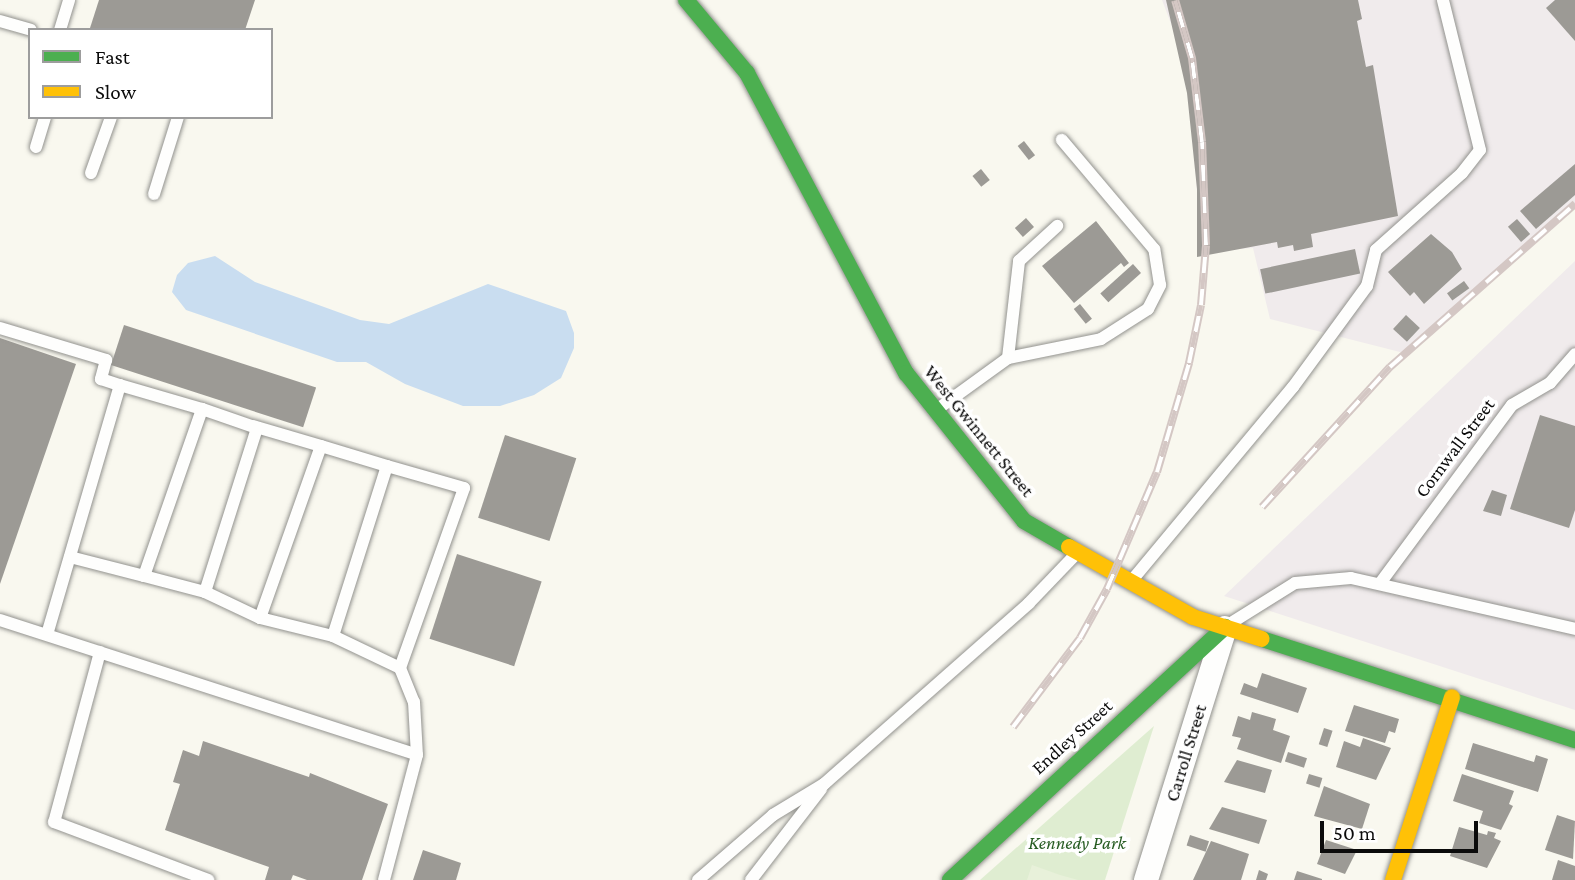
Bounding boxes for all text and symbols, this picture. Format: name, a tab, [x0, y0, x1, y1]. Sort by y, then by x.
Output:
legend	[28, 28, 273, 119]
text: Fast	[95, 45, 130, 69]
text: Slow	[95, 80, 136, 104]
street label: West Gwinnett Street	[919, 361, 1039, 501]
street label: Cornwall Street	[1410, 394, 1500, 502]
street label: Endley Street	[1027, 695, 1117, 779]
street label: Carroll Street	[1160, 702, 1212, 804]
scale bar	[1323, 806, 1480, 850]
text: 50 m	[1333, 821, 1376, 845]
park label: Kennedy Park	[1028, 832, 1126, 854]

